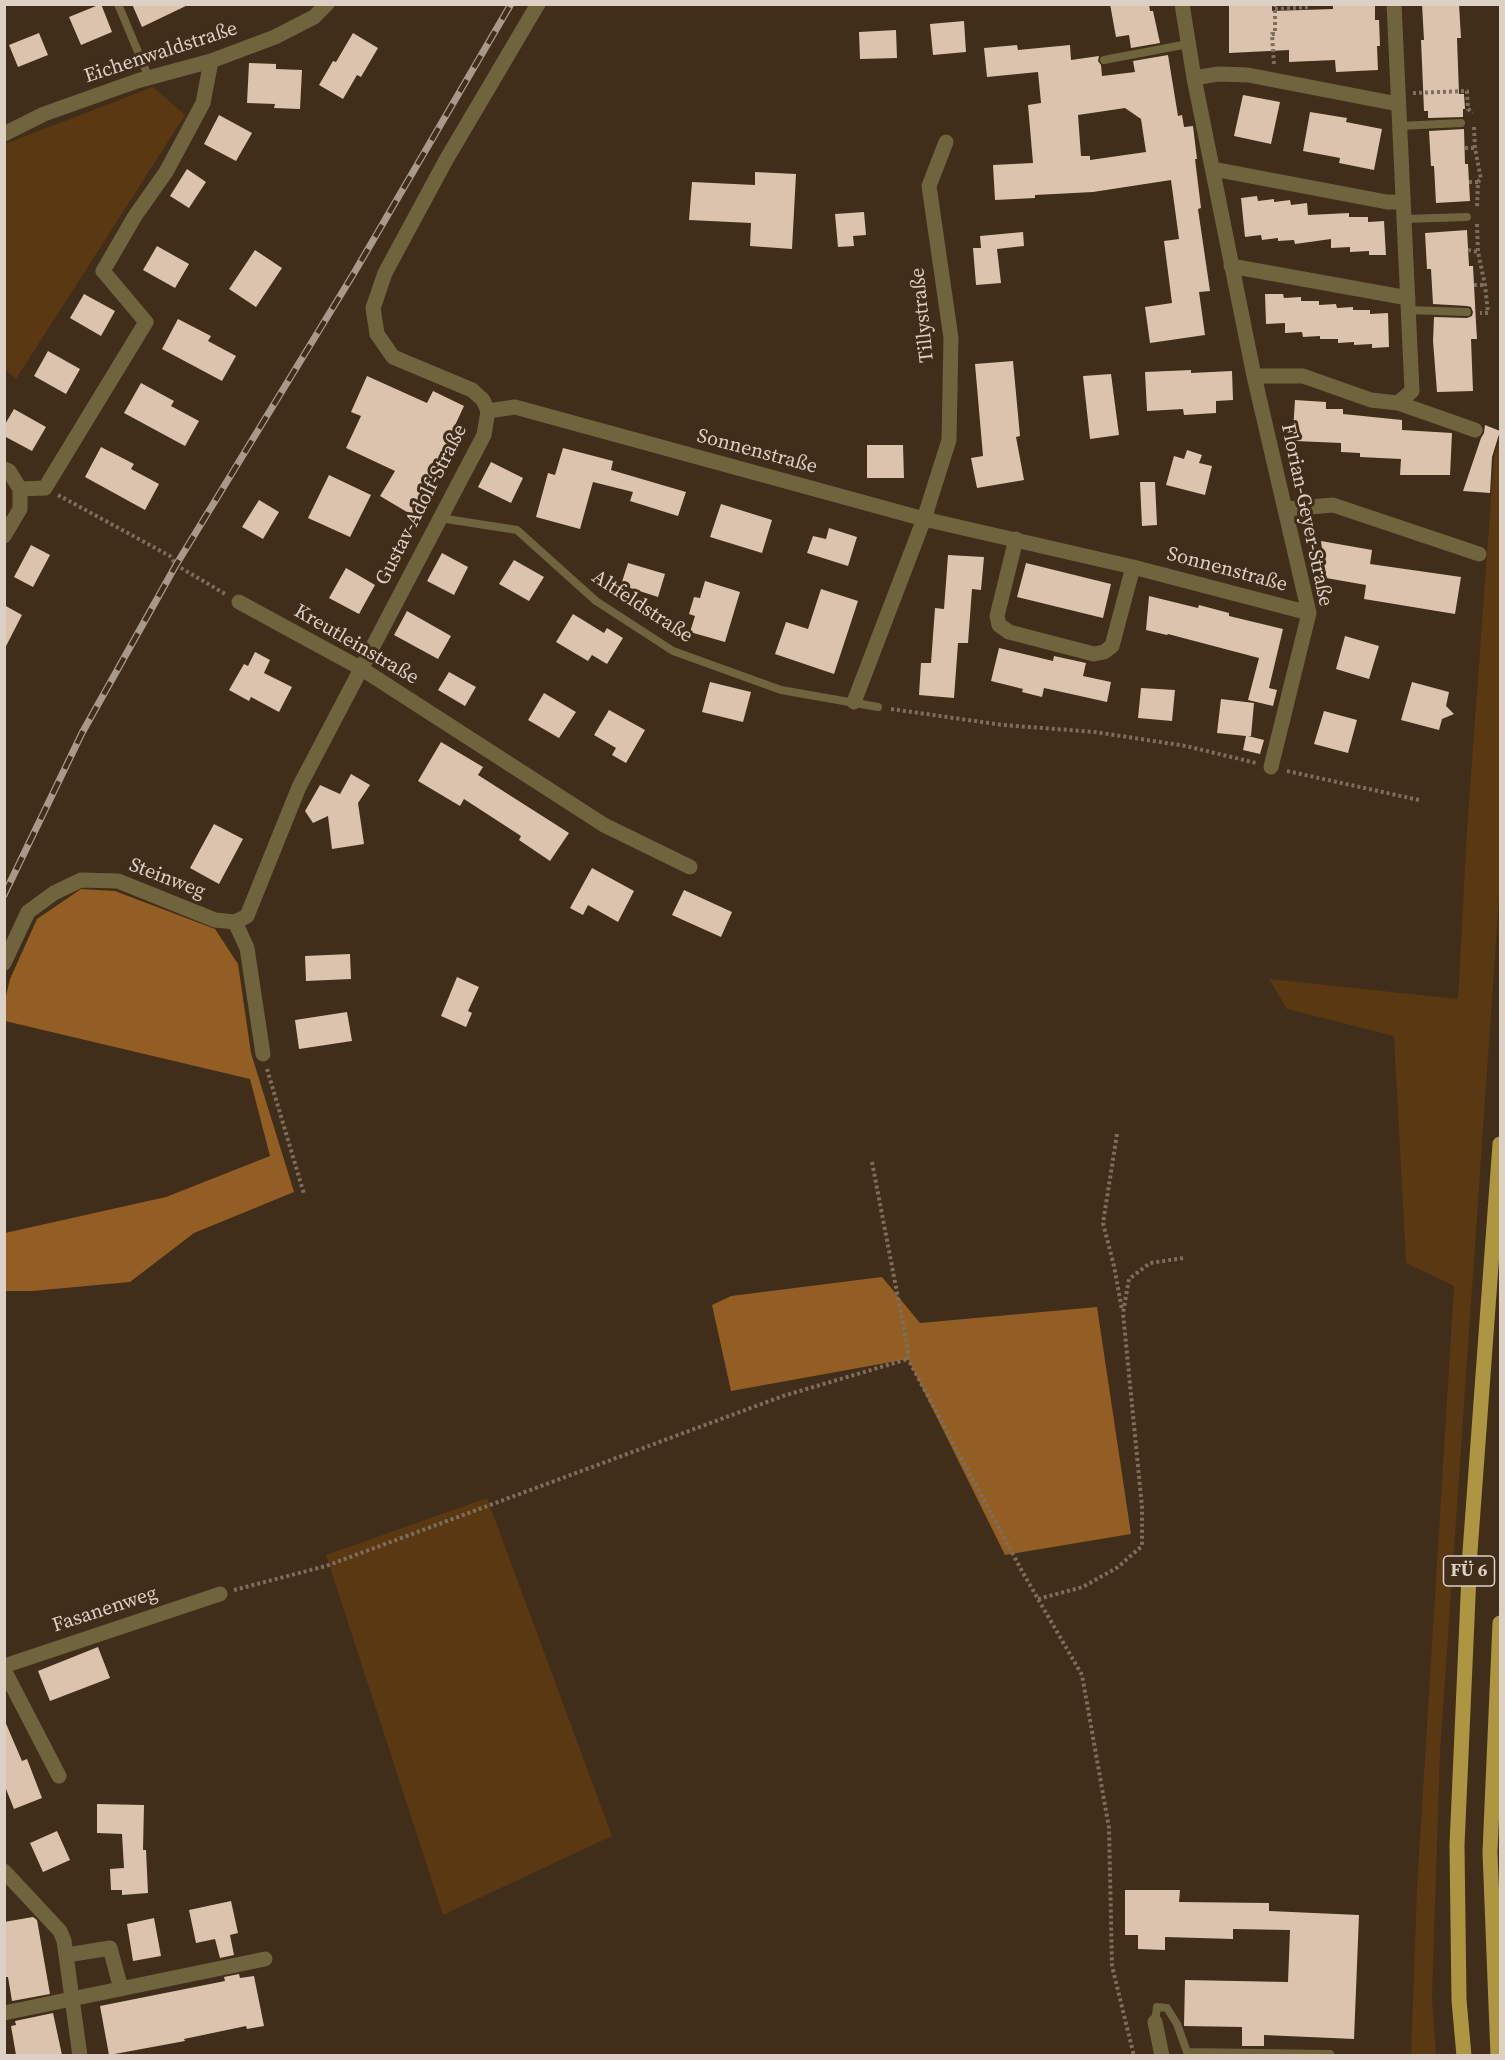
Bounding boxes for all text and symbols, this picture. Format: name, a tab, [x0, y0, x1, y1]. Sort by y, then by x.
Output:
street label: Eichenwaldstraße	[82, 17, 240, 89]
street label: Tillystraße	[906, 266, 940, 364]
street label: Gustav-Adolf-Straße	[371, 421, 473, 589]
street label: Florian-Geyer-Straße	[1275, 421, 1337, 609]
street label: Sonnenstraße	[694, 424, 820, 480]
street label: Sonnenstraße	[1164, 542, 1290, 598]
street label: Altfeldstraße	[587, 565, 697, 649]
street label: Kreutleinstraße	[289, 600, 423, 690]
street label: Steinweg	[126, 854, 208, 904]
road number: FÜ 6	[1444, 1556, 1494, 1586]
street label: Fasanenweg	[49, 1582, 161, 1638]

